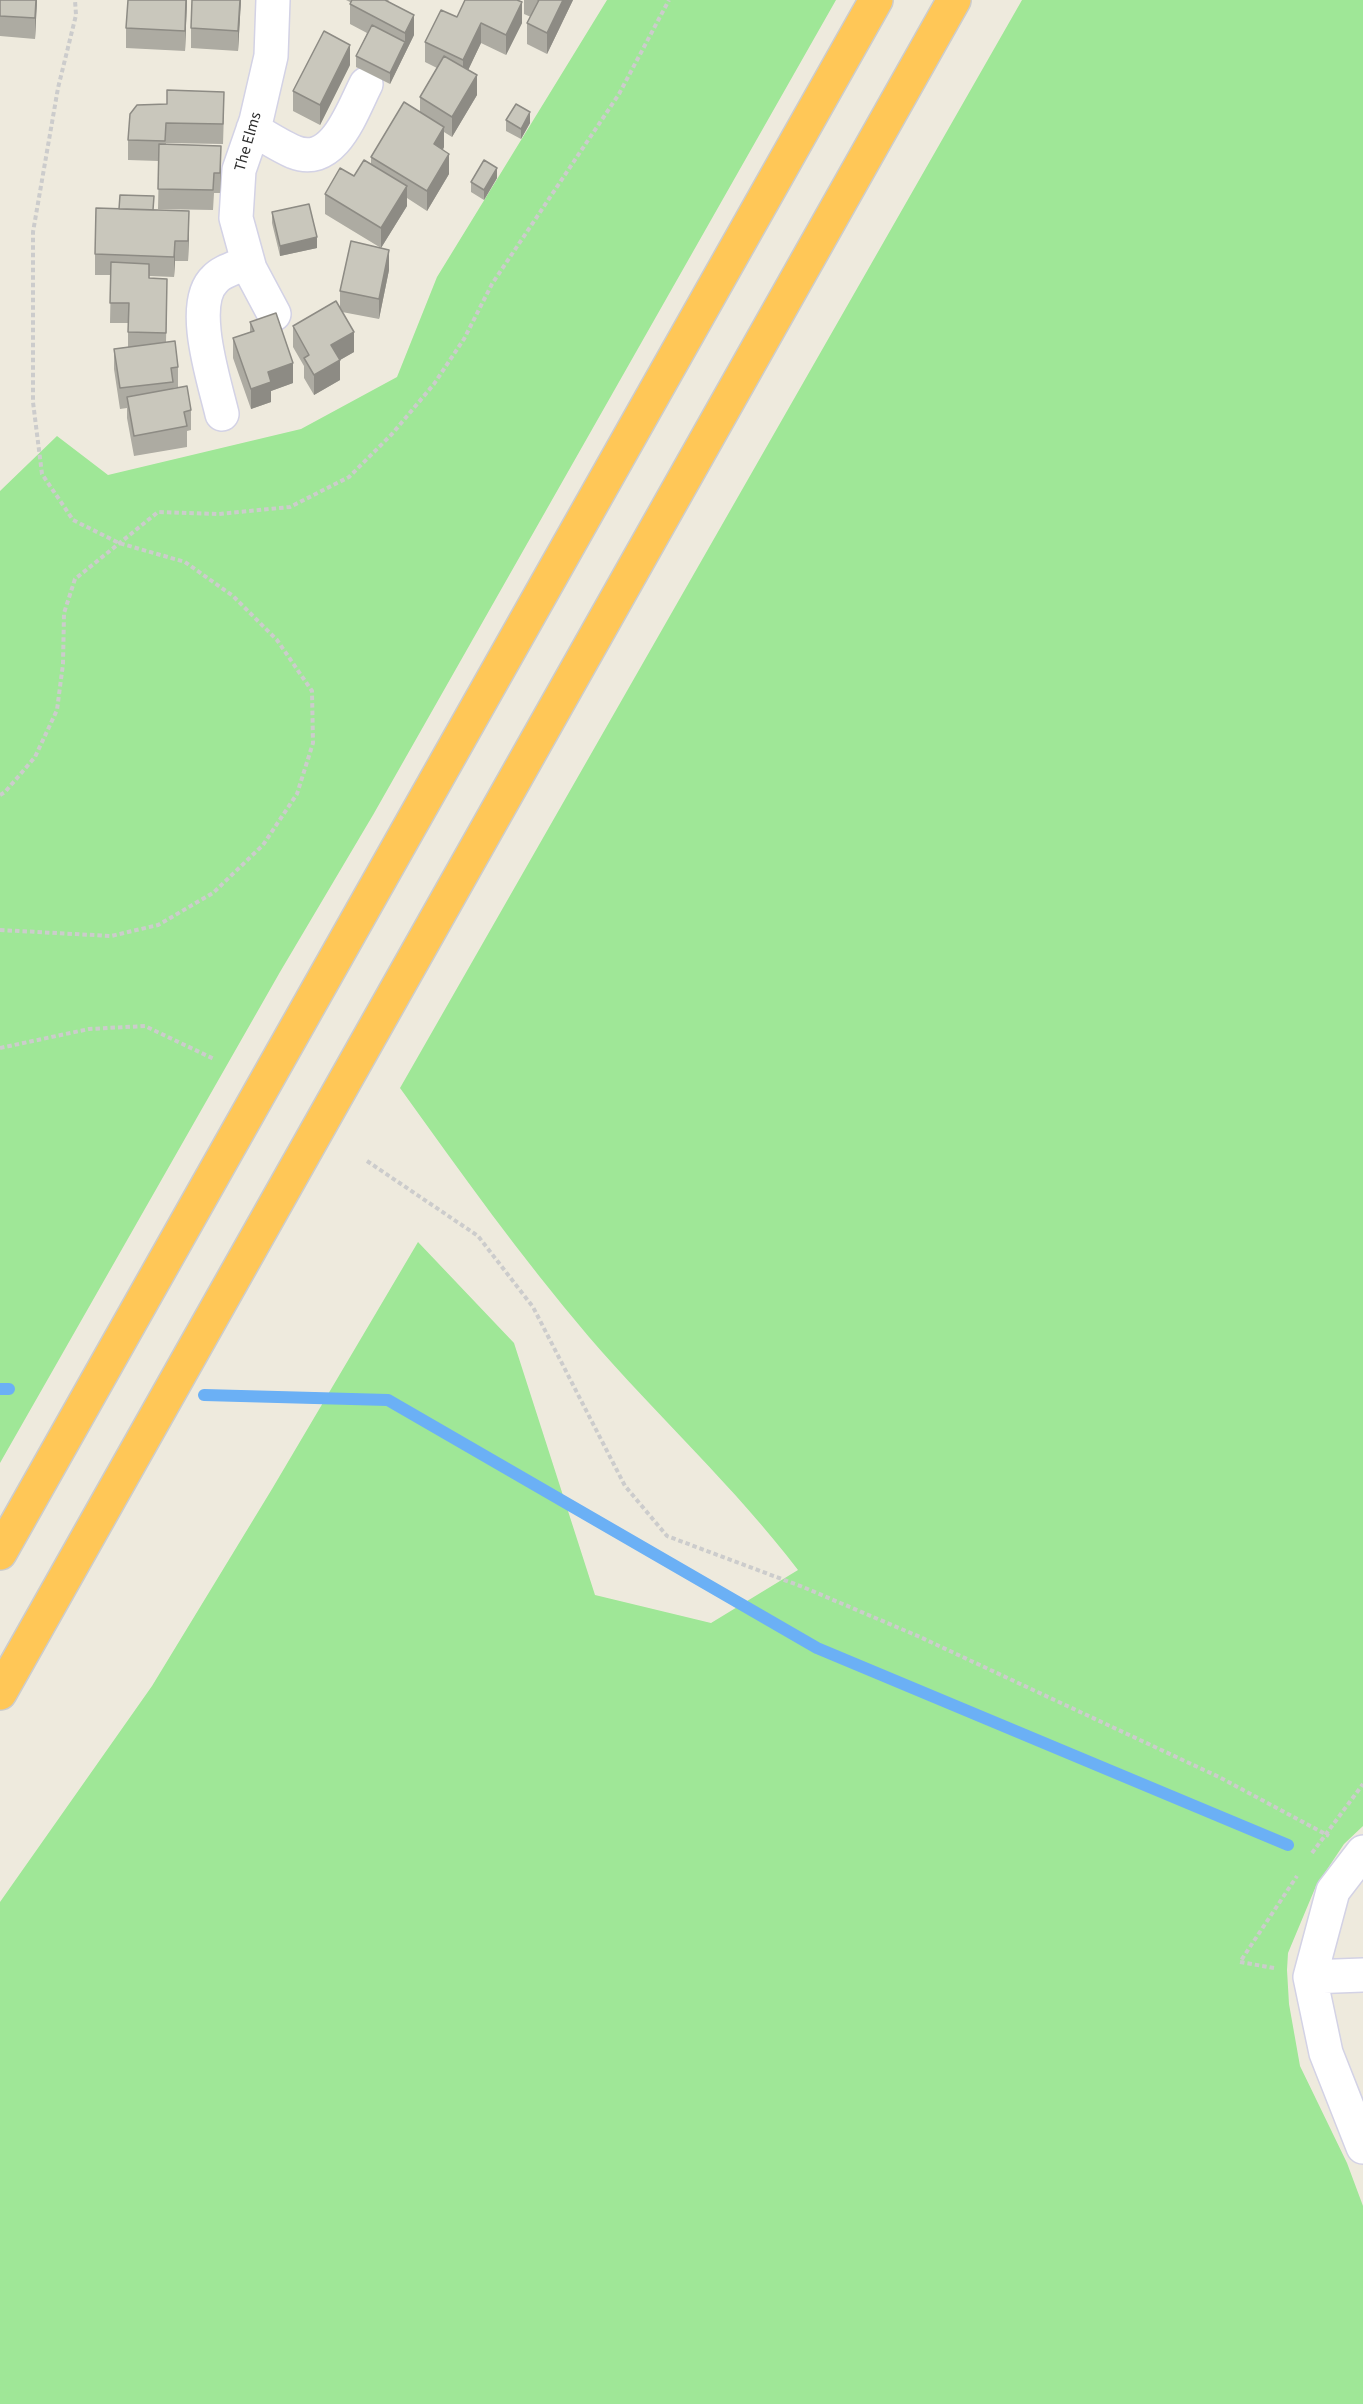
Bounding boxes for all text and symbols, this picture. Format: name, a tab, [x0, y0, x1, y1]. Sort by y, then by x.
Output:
street label: The Elms	[231, 110, 267, 174]

